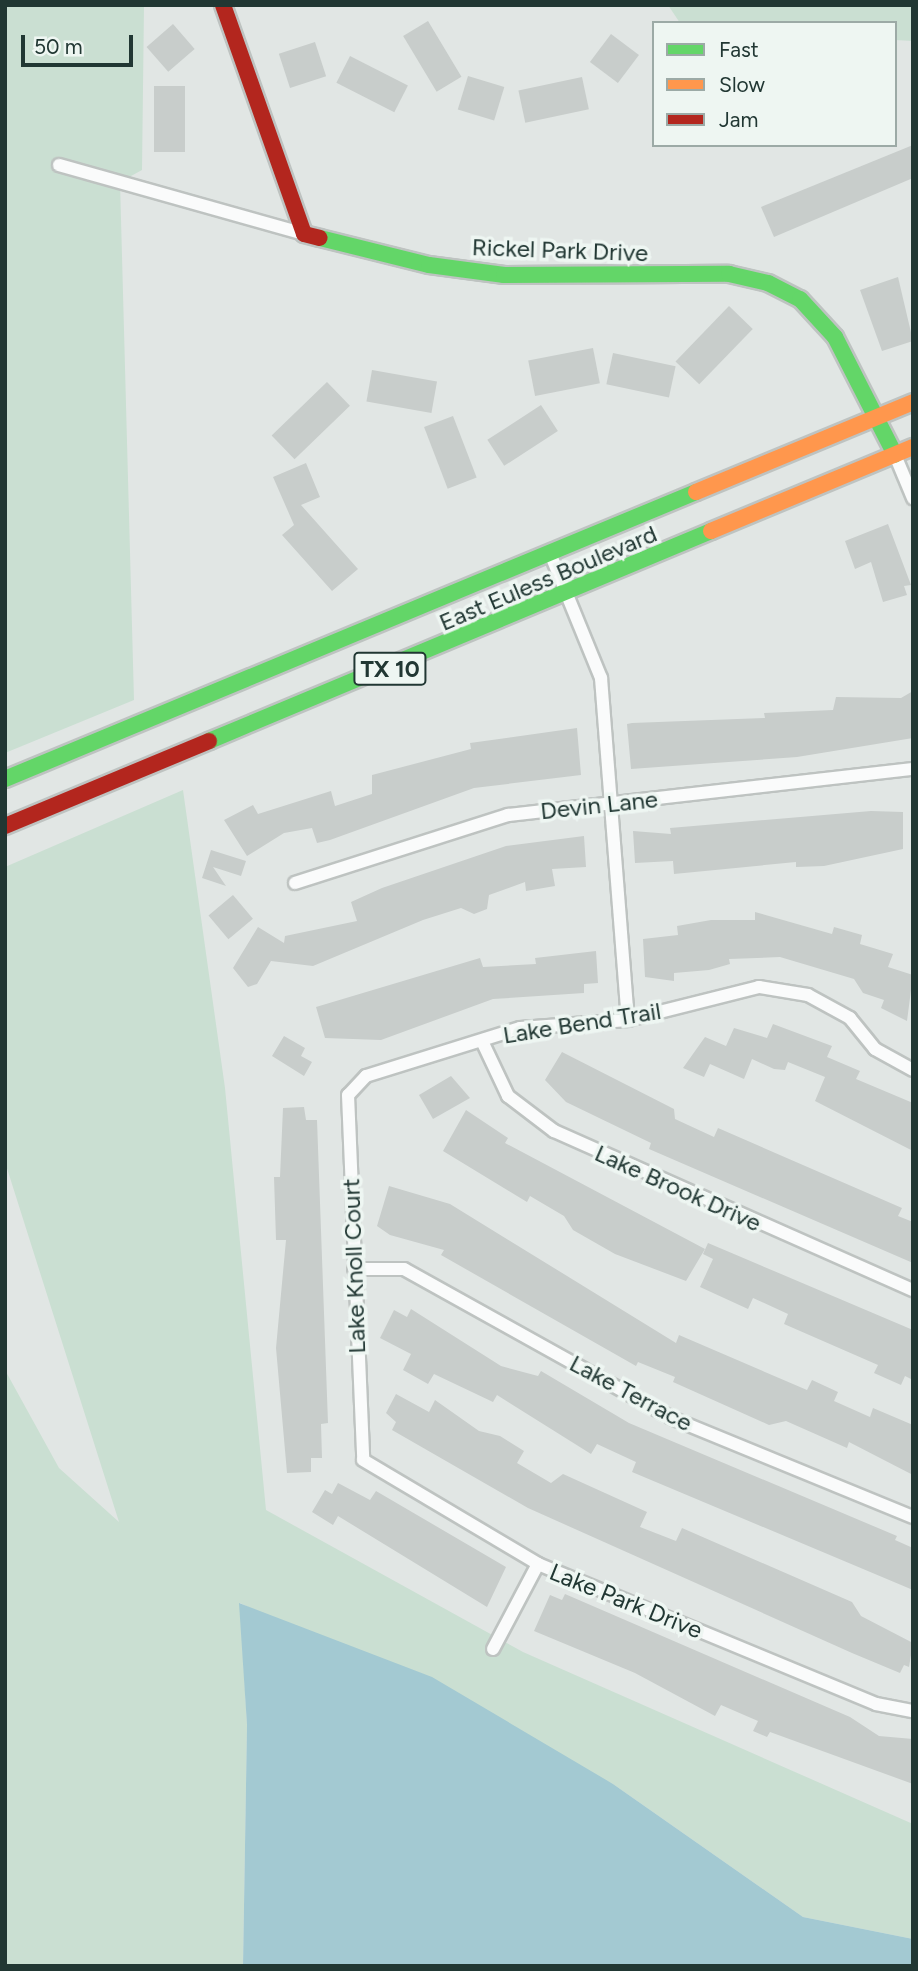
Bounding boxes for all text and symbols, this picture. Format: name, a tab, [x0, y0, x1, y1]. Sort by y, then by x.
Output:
scale bar	[24, 21, 136, 65]
legend	[652, 21, 897, 147]
text: 50 m	[34, 34, 83, 59]
text: Fast	[719, 37, 759, 62]
text: Slow	[719, 72, 765, 97]
text: Jam	[719, 107, 758, 132]
street label: Rickel Park Drive	[471, 233, 649, 267]
street label: East Euless Boulevard	[435, 519, 661, 637]
road number: TX 10	[353, 650, 427, 688]
street label: Devin Lane	[539, 785, 659, 825]
street label: Lake Bend Trail	[501, 996, 663, 1050]
street label: Lake Brook Drive	[590, 1138, 766, 1238]
street label: Lake Knoll Court	[337, 1178, 371, 1354]
street label: Lake Terrace	[565, 1349, 697, 1437]
street label: Lake Park Drive	[545, 1557, 707, 1645]

